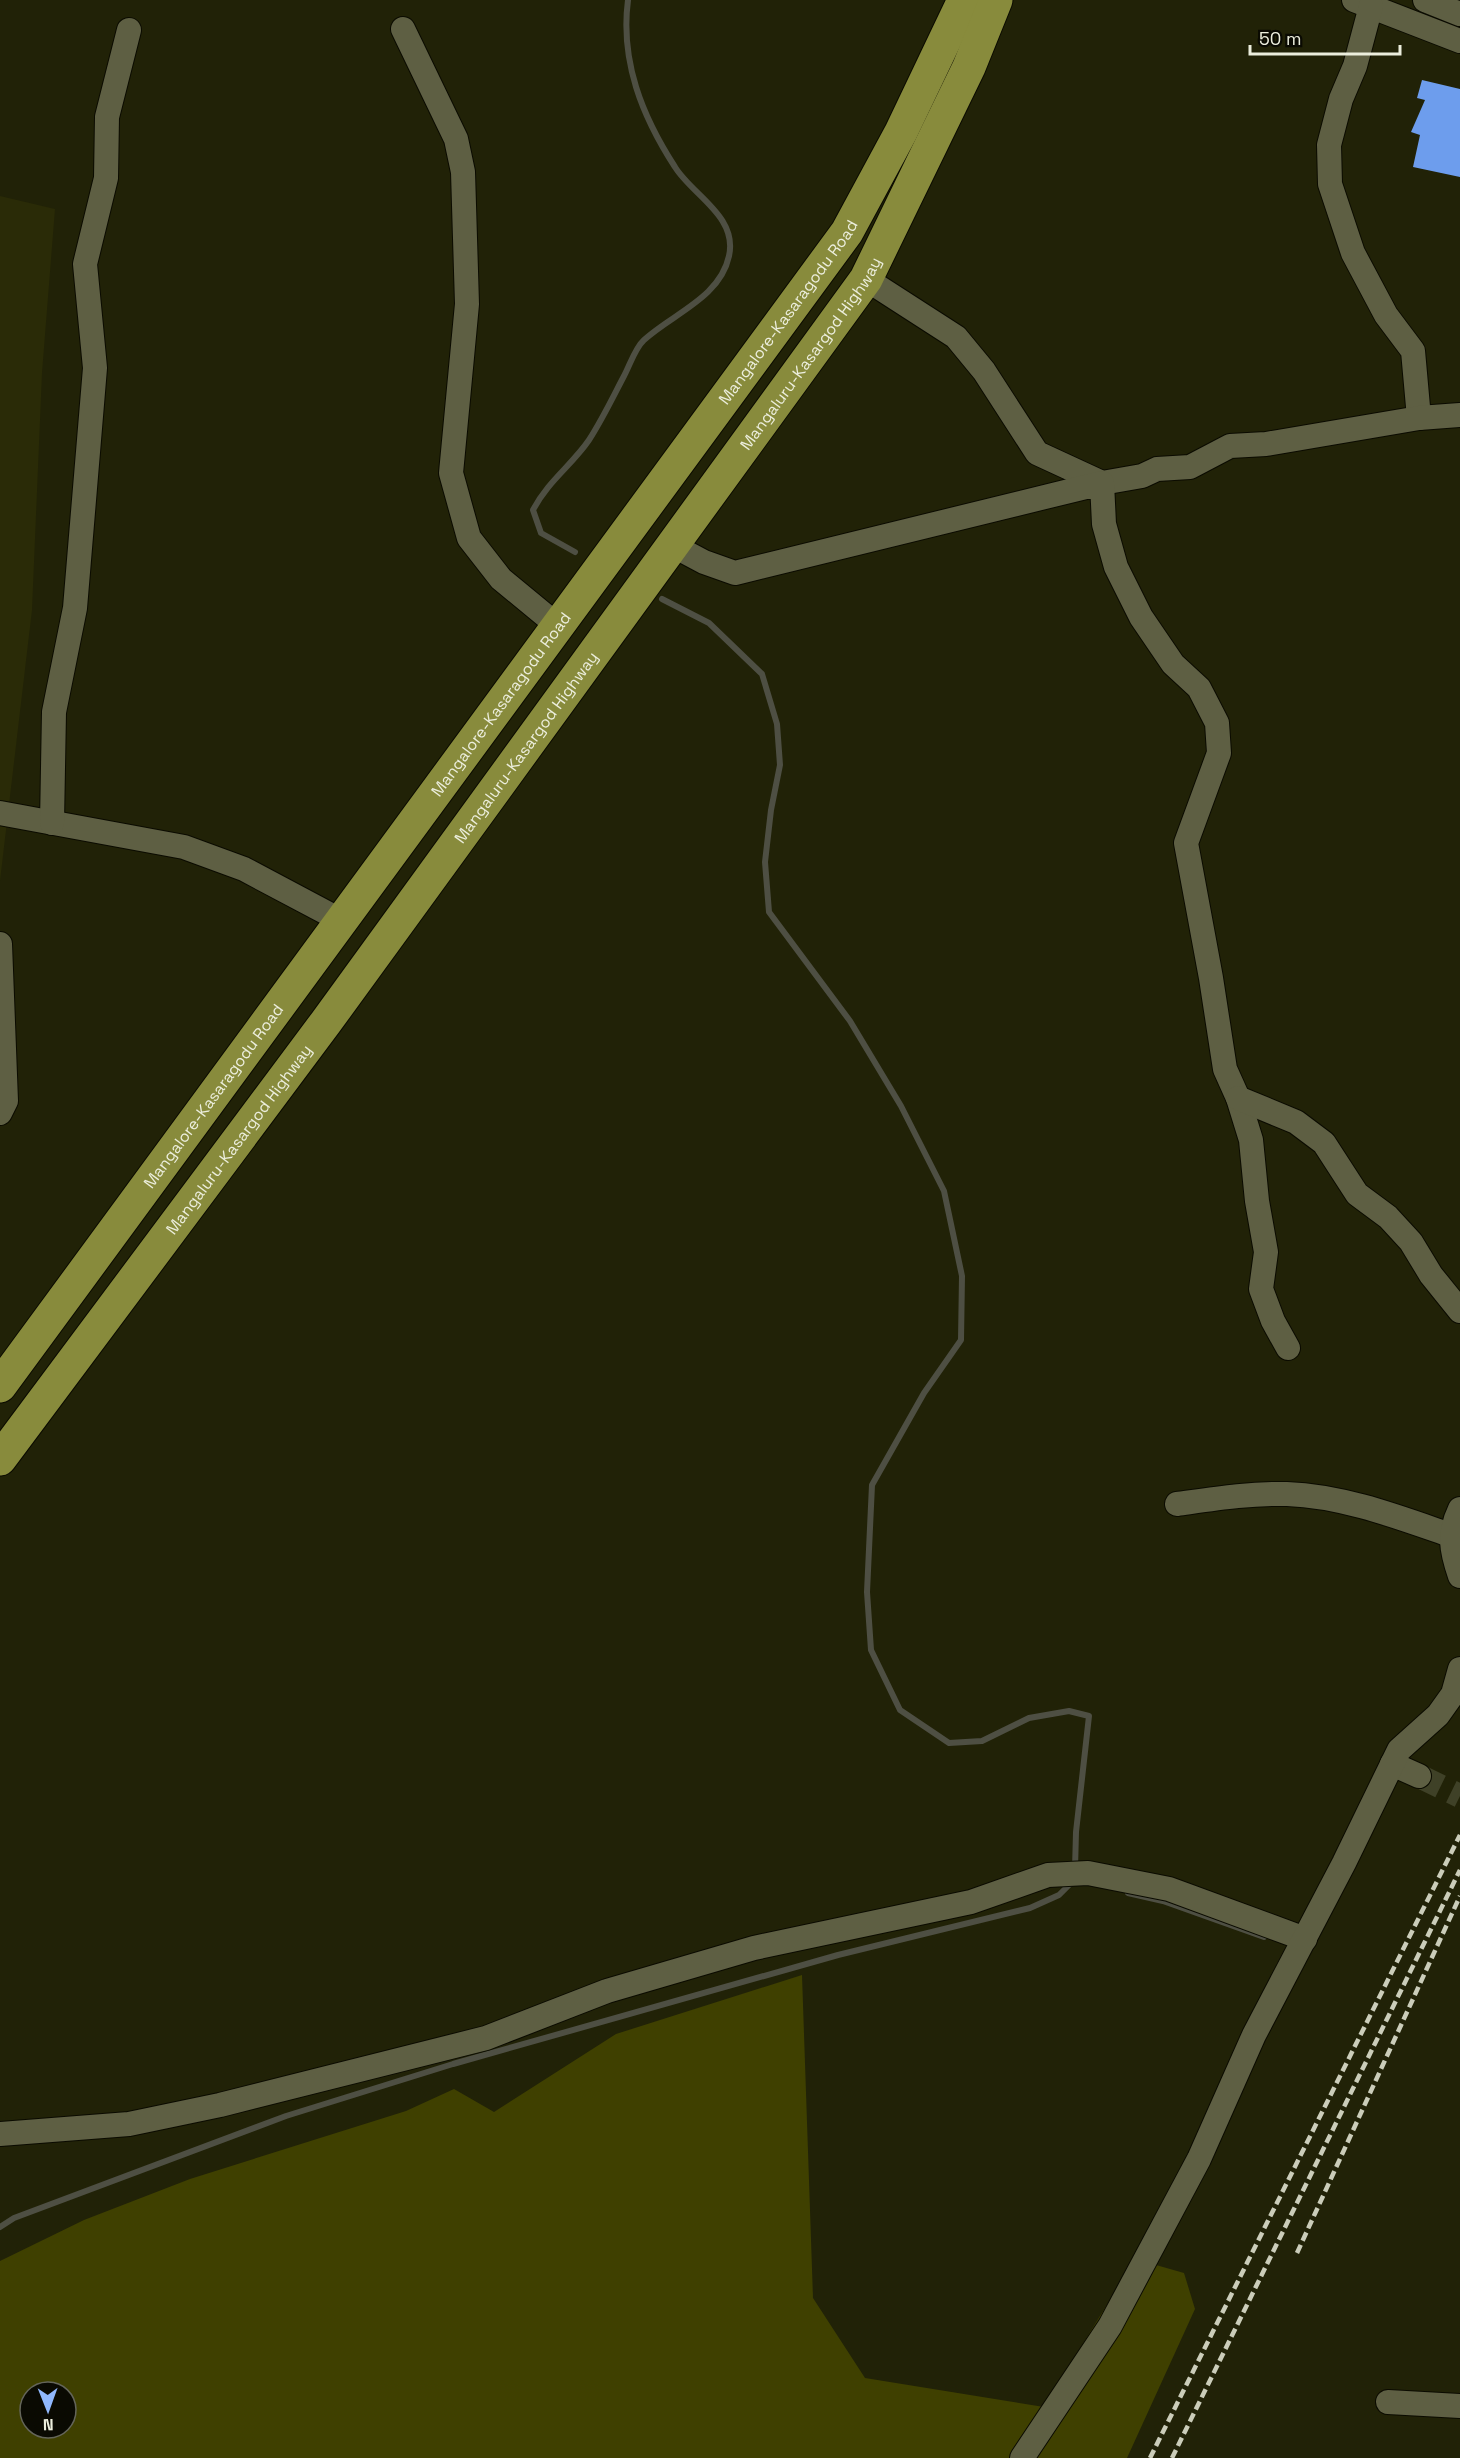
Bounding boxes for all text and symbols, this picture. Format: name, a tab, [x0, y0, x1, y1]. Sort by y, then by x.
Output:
scale bar	[1250, 18, 1400, 56]
text: 50 m	[1259, 27, 1301, 50]
street label: Mangalore-Kasaragodu Road	[714, 216, 863, 409]
street label: Mangaluru-Kasargod Highway	[735, 254, 886, 454]
street label: Mangalore-Kasaragodu Road	[426, 608, 576, 801]
street label: Mangaluru-Kasargod Highway	[449, 647, 603, 847]
street label: Mangalore-Kasaragodu Road	[139, 1000, 288, 1192]
street label: Mangaluru-Kasargod Highway	[161, 1040, 317, 1239]
north arrow	[18, 2380, 78, 2440]
text: N	[43, 2414, 54, 2435]

